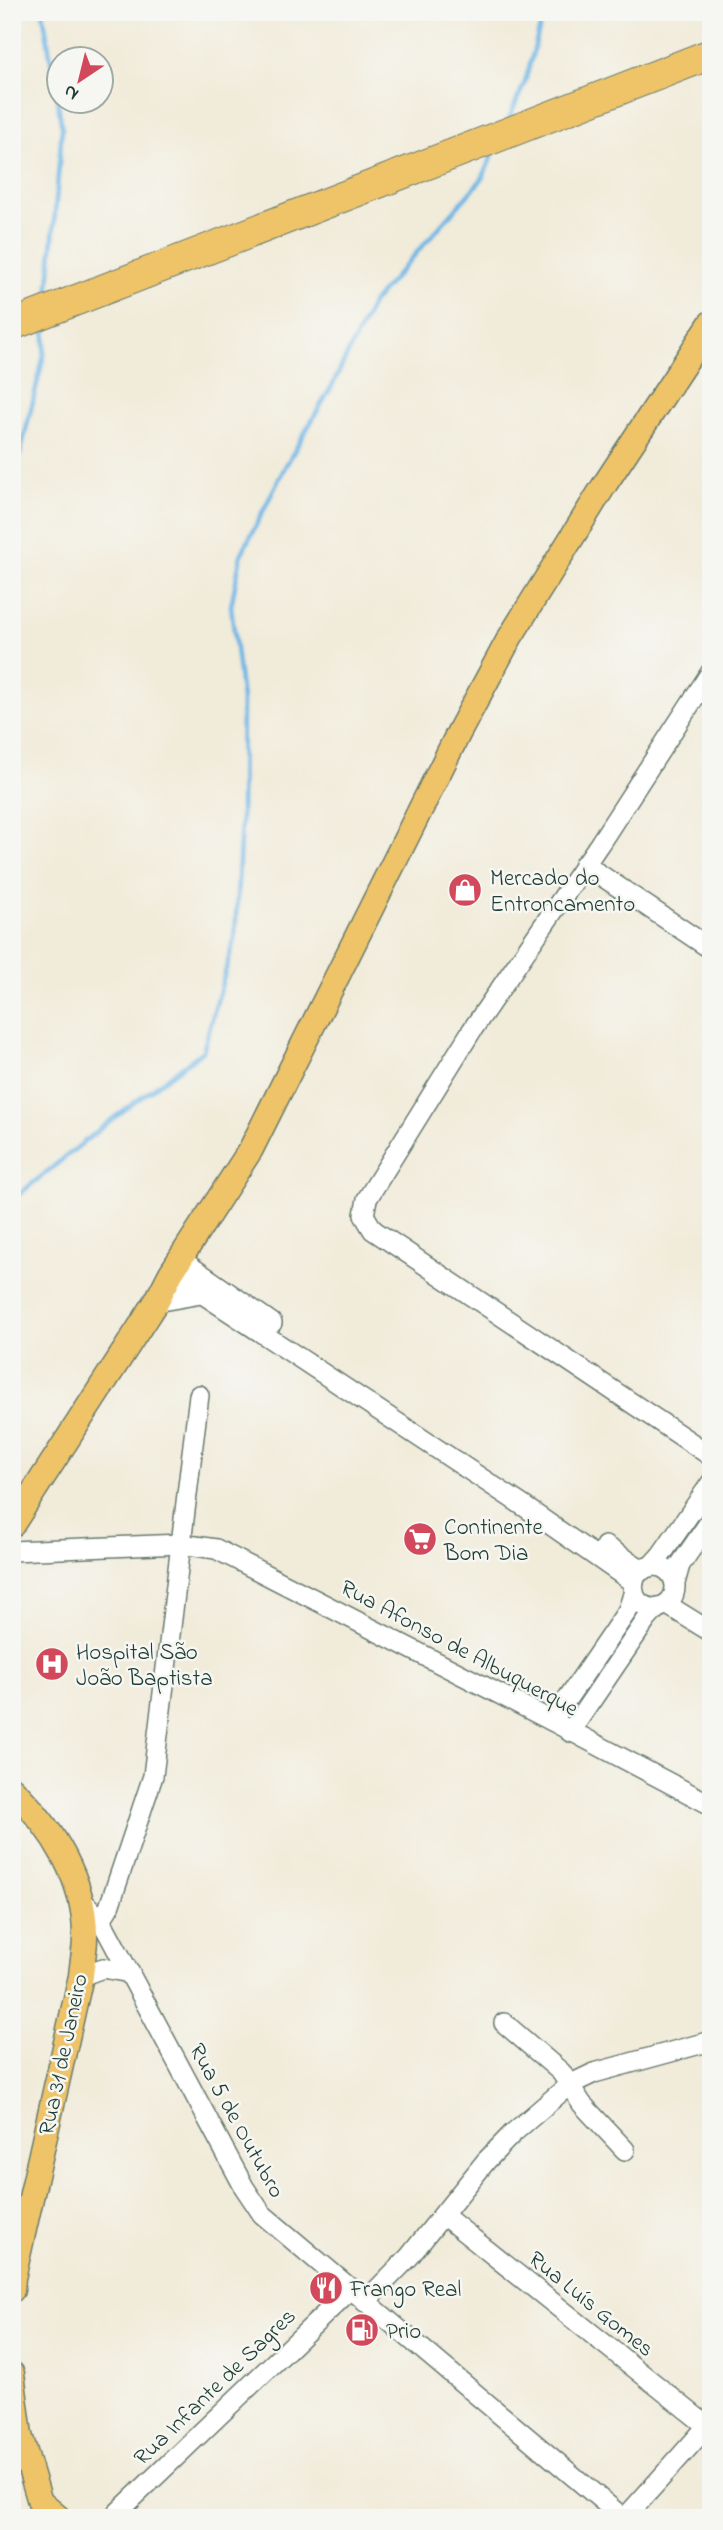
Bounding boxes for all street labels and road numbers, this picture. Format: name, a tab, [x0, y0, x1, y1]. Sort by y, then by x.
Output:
street label: Rua Afonso de Albuquerque	[334, 1572, 584, 1726]
street label: Rua 31 de Janeiro	[31, 1971, 98, 2138]
street label: Rua 5 de Outubro	[180, 2038, 292, 2205]
street label: Rua Luís Gomes	[520, 2244, 660, 2366]
street label: Rua Infante de Sagres	[127, 2301, 305, 2475]

